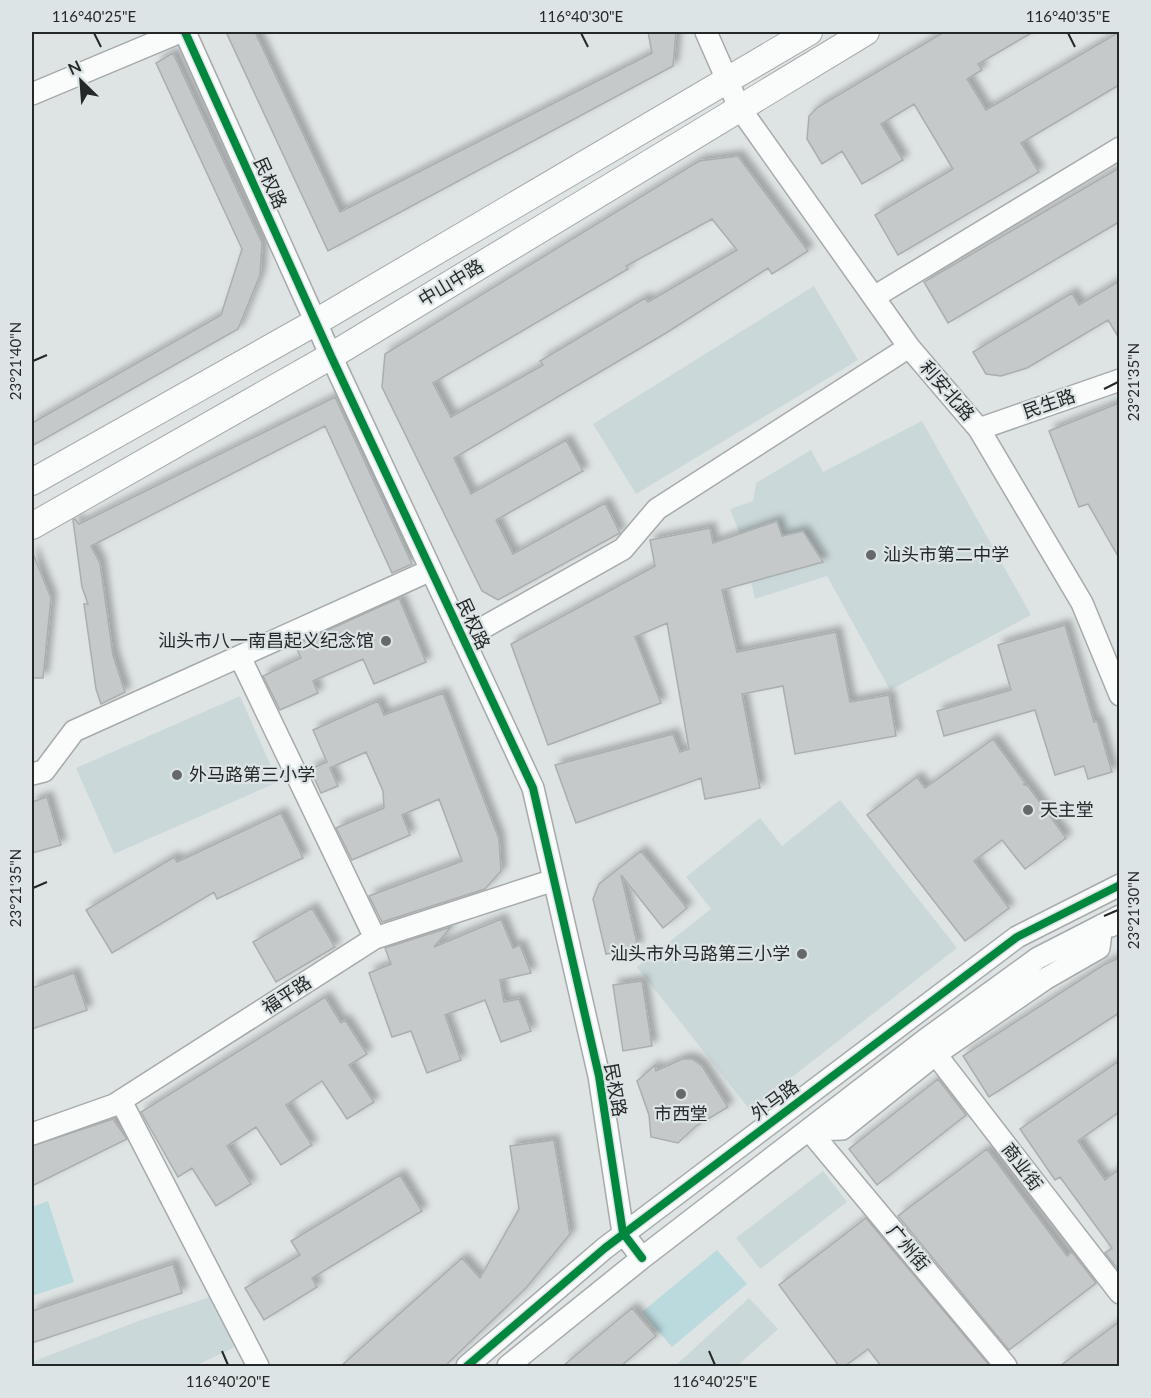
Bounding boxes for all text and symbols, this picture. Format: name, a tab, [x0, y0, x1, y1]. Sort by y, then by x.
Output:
text: 116°40'25"E	[52, 7, 136, 25]
text: 116°40'30"E	[539, 7, 623, 25]
text: 116°40'35"E	[1026, 7, 1110, 25]
north arrow	[51, 51, 111, 111]
text: N	[65, 56, 84, 78]
street label: 民权路	[250, 153, 292, 212]
street label: 中山中路	[414, 254, 487, 310]
text: 23°21'40"N	[6, 322, 24, 400]
text: 23°21'35"N	[1124, 343, 1142, 421]
street label: 利安北路	[916, 356, 980, 425]
street label: 民生路	[1020, 384, 1078, 422]
place label: 汕头市第二中学	[883, 543, 1009, 565]
marker: 汕头市第二中学	[864, 548, 878, 562]
street label: 民权路	[453, 594, 495, 653]
place label: 汕头市八一南昌起义纪念馆	[158, 629, 374, 651]
marker: 汕头市八一南昌起义纪念馆	[379, 634, 393, 648]
place label: 外马路第三小学	[189, 763, 315, 785]
marker: 外马路第三小学	[170, 768, 184, 782]
place label: 天主堂	[1040, 798, 1094, 820]
marker: 天主堂	[1021, 803, 1035, 817]
text: 23°21'35"N	[6, 849, 24, 927]
text: 23°21'30"N	[1124, 871, 1142, 949]
place label: 汕头市外马路第三小学	[610, 942, 790, 964]
marker: 汕头市外马路第三小学	[795, 947, 809, 961]
street label: 福平路	[258, 970, 315, 1018]
street label: 民权路	[600, 1061, 632, 1118]
street label: 外马路	[746, 1074, 803, 1124]
marker: 市西堂	[674, 1087, 688, 1101]
place label: 市西堂	[654, 1102, 708, 1124]
street label: 商业街	[998, 1138, 1048, 1195]
street label: 广州街	[883, 1220, 935, 1275]
text: 116°40'20"E	[186, 1372, 270, 1390]
text: 116°40'25"E	[673, 1372, 757, 1390]

